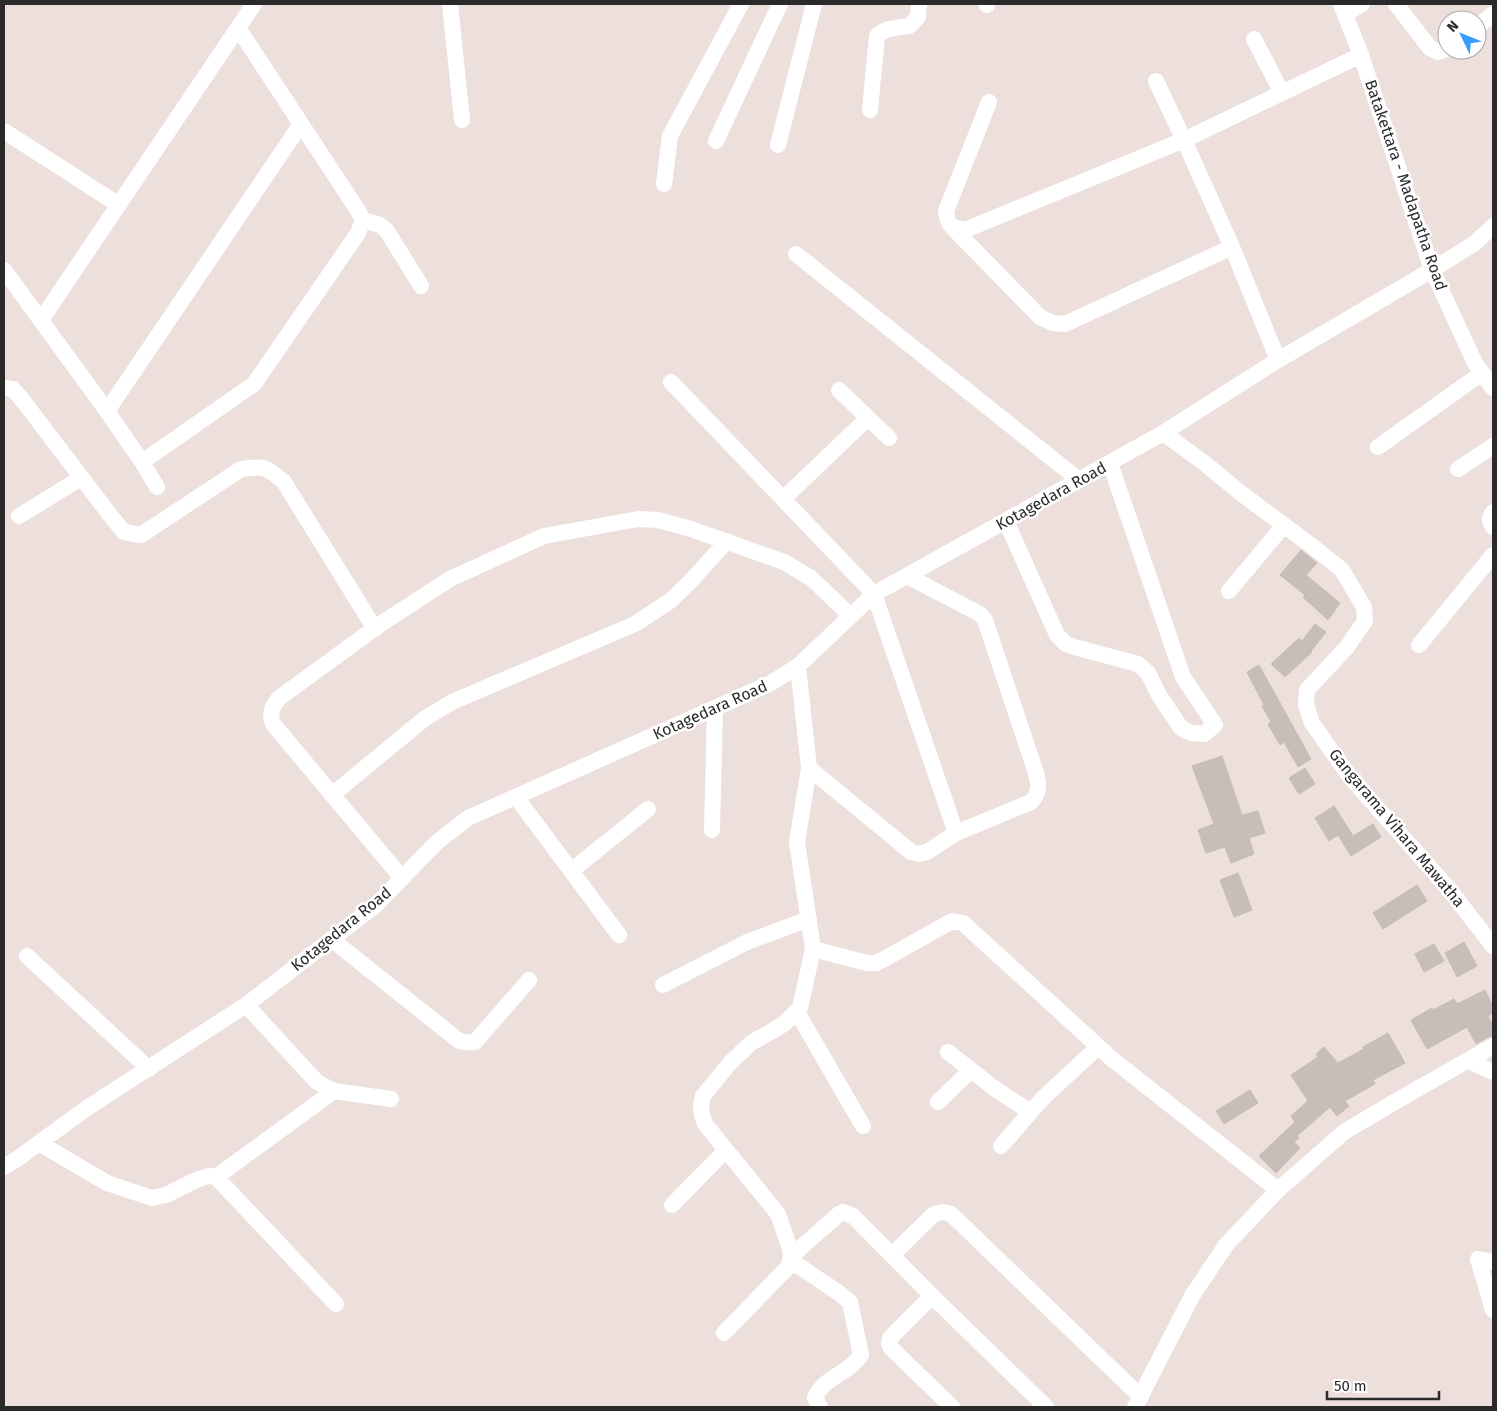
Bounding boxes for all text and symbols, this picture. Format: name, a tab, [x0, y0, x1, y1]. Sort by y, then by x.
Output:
north arrow	[1437, 10, 1487, 60]
text: N	[1443, 17, 1462, 36]
street label: Batakettara - Madapatha Road	[1361, 77, 1451, 293]
street label: Kotagedara Road	[992, 458, 1110, 534]
street label: Kotagedara Road	[650, 676, 770, 744]
street label: Gangarama Vihara Mawatha	[1325, 745, 1469, 911]
street label: Kotagedara Road	[287, 883, 395, 975]
scale bar	[1327, 1368, 1440, 1400]
text: 50 m	[1334, 1377, 1367, 1395]

